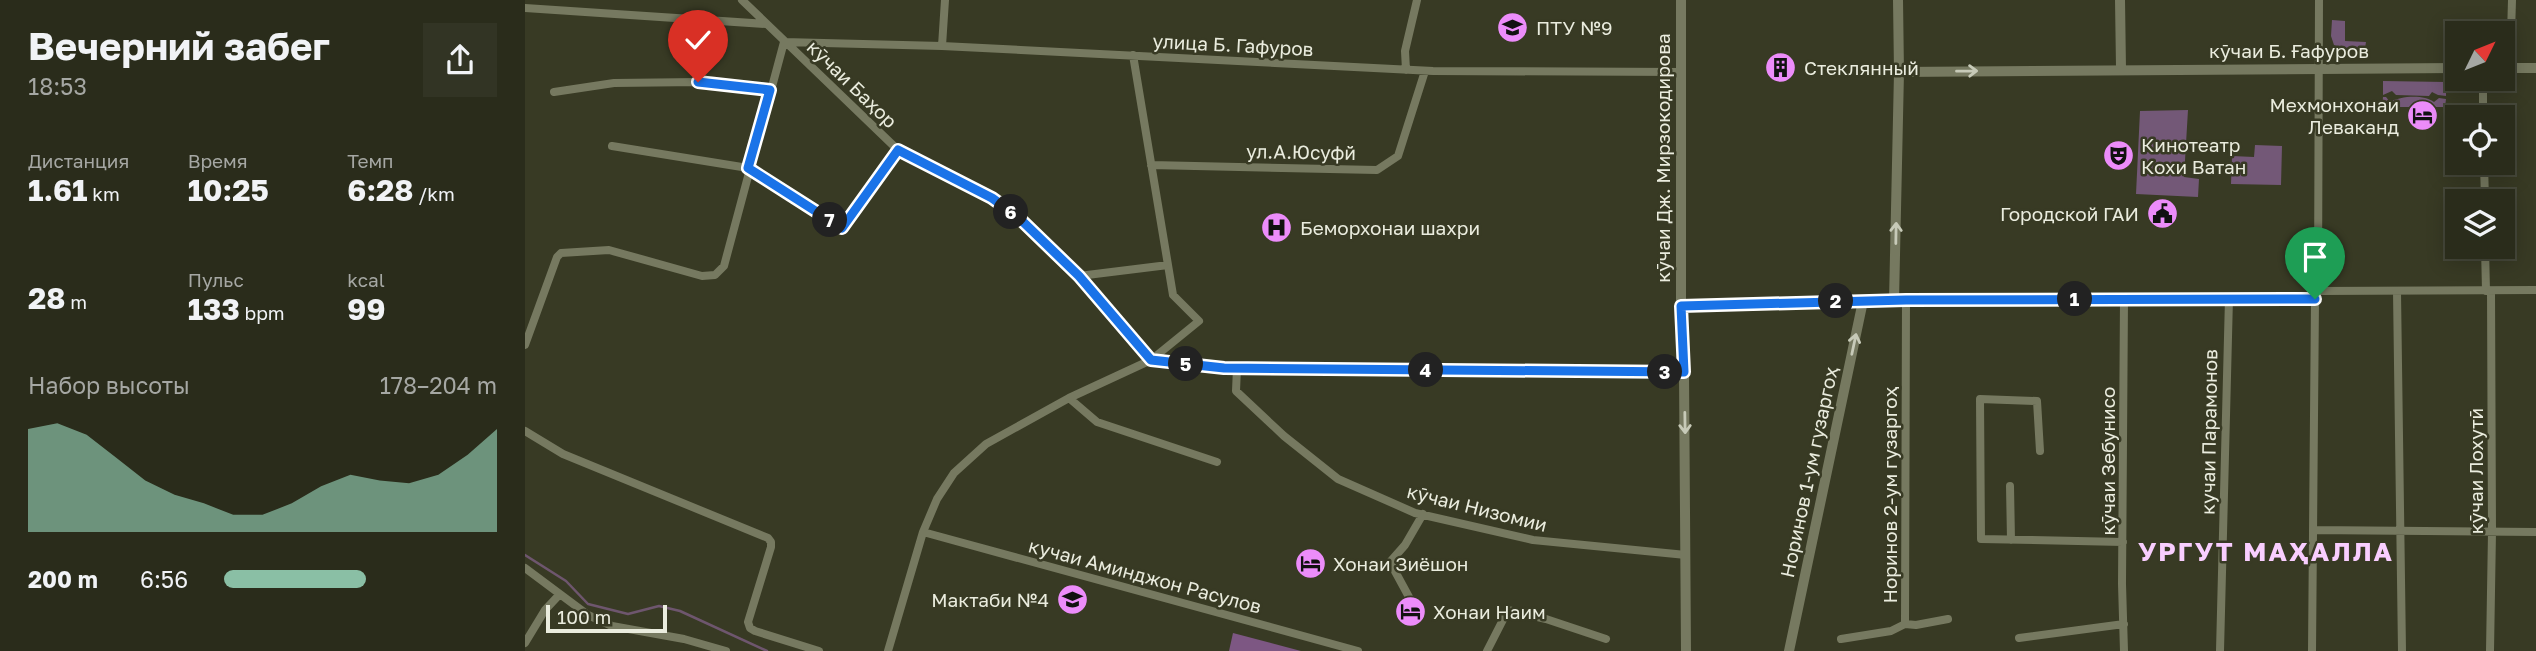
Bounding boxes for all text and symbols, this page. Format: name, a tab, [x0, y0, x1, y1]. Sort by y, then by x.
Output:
pin	[668, 10, 728, 82]
school or university icon: ПТУ №9	[1496, 11, 1530, 45]
place label: ПТУ №9	[1536, 16, 1612, 39]
icon: check	[679, 21, 717, 59]
north arrow	[2445, 21, 2515, 91]
map controls	[2445, 21, 2515, 259]
text: Вечерний забег	[28, 23, 330, 68]
button: share	[423, 23, 497, 97]
street label: улица Б. Гафуров	[1152, 29, 1314, 60]
street label: кӯчаи Дж. Мирзокодирова	[1651, 33, 1674, 283]
street label: кӯчаи Баҳор	[803, 35, 902, 132]
street label: кӯчаи Б. Ғафуров	[2209, 39, 2369, 62]
building icon: Стеклянный	[1764, 51, 1798, 85]
place label: Стеклянный	[1804, 56, 1919, 79]
one-way arrow	[1956, 64, 1979, 77]
text: 18:53	[28, 72, 87, 100]
place label: Мехмонхонаи Леваканд	[2270, 93, 2399, 138]
hotel icon: Мехмонхонаи Леваканд	[2405, 99, 2439, 133]
button: locate	[2445, 105, 2515, 175]
place label: Кинотеатр Кохи Ватан	[2141, 133, 2246, 178]
street label: ул.А.Юсуфй	[1246, 139, 1356, 164]
theatre icon: Кинотеатр Кохи Ватан	[2101, 139, 2135, 173]
text: Дистанция	[28, 149, 129, 172]
text: Время	[188, 149, 248, 172]
text: Темп	[347, 149, 394, 172]
text: 1.61	[28, 172, 88, 208]
text: 10:25	[188, 172, 269, 208]
text: 6:28	[347, 172, 413, 208]
text: km	[88, 182, 120, 205]
text: /km	[413, 182, 455, 205]
button: layers	[2445, 189, 2515, 259]
pin: 6	[993, 194, 1029, 230]
public building icon: Городской ГАИ	[2145, 197, 2179, 231]
text: 6	[1004, 200, 1017, 223]
pin: 7	[813, 202, 847, 238]
place label: Городской ГАИ	[2000, 202, 2139, 225]
text: 7	[824, 208, 835, 231]
hospital icon: Беморхонаи шахри	[1260, 211, 1294, 245]
place label: Беморхонаи шахри	[1300, 216, 1480, 239]
one-way arrow	[1889, 221, 1903, 244]
pin	[2285, 227, 2345, 299]
icon: arrive	[2296, 238, 2334, 276]
text: Пульс	[188, 268, 244, 291]
text: kcal	[347, 268, 385, 291]
text: 28	[28, 280, 66, 316]
pin: 1	[2057, 282, 2093, 316]
pin: 2	[1819, 284, 1853, 318]
text: 1	[2070, 287, 2079, 310]
text: 2	[1830, 289, 1841, 312]
text: m	[66, 290, 87, 313]
text: 133	[188, 291, 240, 327]
text: 99	[347, 291, 385, 327]
text: bpm	[240, 301, 285, 324]
one-way arrow	[1847, 333, 1861, 356]
pin: 5	[1169, 346, 1203, 382]
street label: кучаи Парамонов	[2196, 349, 2221, 515]
text: 5	[1180, 352, 1191, 375]
pin: 4	[1409, 352, 1443, 388]
pin: 3	[1647, 354, 1683, 390]
text: 4	[1420, 358, 1431, 381]
text: 3	[1659, 360, 1670, 383]
street label: Норинов 1-ум гузаргоҳ	[1775, 364, 1842, 580]
text: Набор высоты	[28, 371, 190, 399]
text: 178–204 m	[380, 371, 497, 399]
street label: Норинов 2-ум гузаргоҳ	[1878, 386, 1901, 604]
street label: кӯчаи Зебунисо	[2096, 387, 2119, 535]
street label: кӯчаи Лохутӣ	[2464, 408, 2487, 534]
one-way arrow	[1678, 411, 1691, 434]
street label: кӯчаи Низомии	[1405, 479, 1549, 536]
street label: кучаи Аминджон Расулов	[1026, 533, 1264, 618]
district label: УРГУТ МАҲАЛЛА	[2138, 536, 2394, 567]
hotel icon: Хонаи Зиёшон	[1293, 547, 1327, 581]
place label: Хонаи Зиёшон	[1333, 552, 1468, 575]
text: 200 m	[28, 565, 98, 593]
text: 6:56	[140, 565, 188, 593]
school or university icon: Мактаби №4	[1055, 583, 1089, 617]
place label: Мактаби №4	[931, 588, 1049, 611]
hotel icon: Хонаи Наим	[1393, 595, 1427, 629]
place label: Хонаи Наим	[1433, 600, 1546, 623]
scale bar	[546, 602, 667, 634]
text: 100 m	[557, 605, 611, 628]

